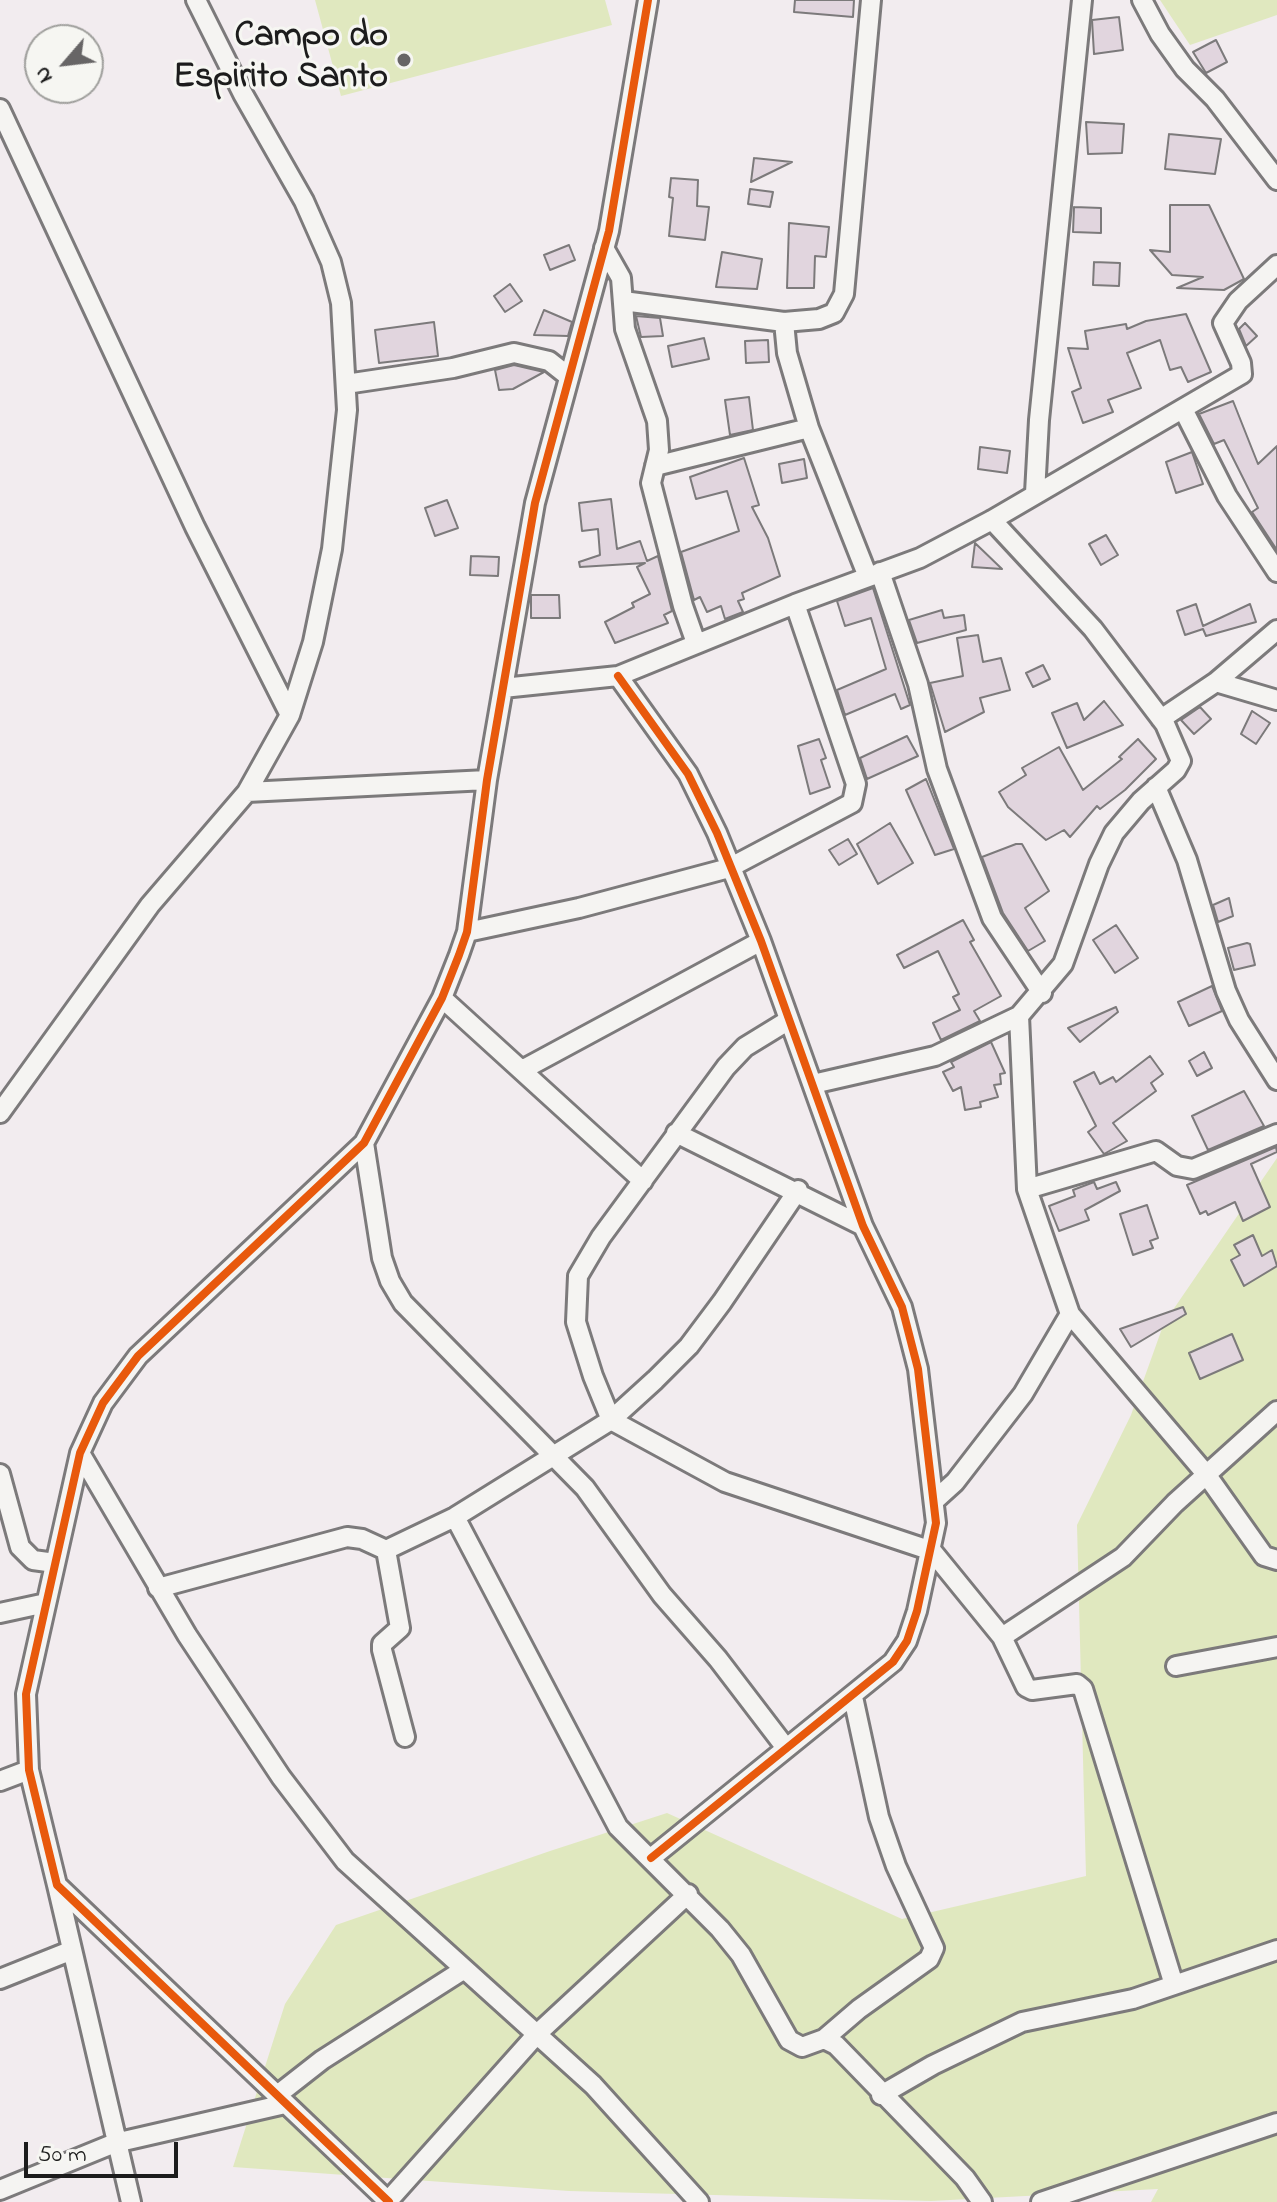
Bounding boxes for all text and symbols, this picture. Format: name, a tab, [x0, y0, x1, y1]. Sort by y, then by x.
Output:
place label: Campo do Espirito Santo	[173, 17, 388, 102]
north arrow	[24, 24, 104, 104]
marker: Campo do Espirito Santo	[395, 51, 413, 69]
text: N	[27, 60, 62, 88]
scale bar	[28, 2126, 182, 2176]
text: 50 m	[38, 2138, 87, 2173]

